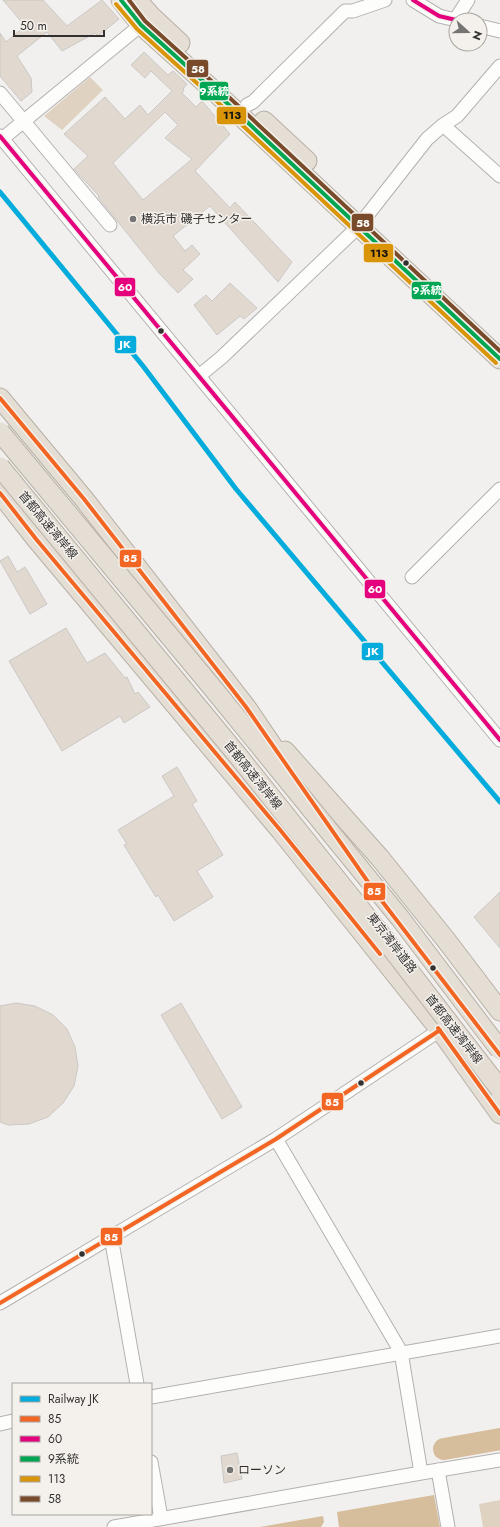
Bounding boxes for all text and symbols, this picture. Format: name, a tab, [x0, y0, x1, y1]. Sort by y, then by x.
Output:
scale bar	[14, 12, 104, 38]
north arrow	[448, 12, 488, 52]
text: 50 m	[20, 17, 47, 35]
text: N	[468, 29, 486, 43]
line badge: 58	[186, 59, 209, 78]
text: 58	[191, 61, 205, 77]
line badge: 9系統	[199, 81, 229, 101]
text: 9系統	[199, 83, 229, 99]
line badge: 113	[216, 106, 247, 125]
text: 113	[223, 107, 241, 123]
place label: 横浜市 磯子センター	[141, 210, 253, 228]
line badge: 58	[351, 213, 374, 232]
marker: 横浜市 磯子センター	[128, 214, 138, 224]
text: 58	[356, 215, 370, 231]
line badge: 113	[363, 243, 394, 263]
text: 113	[370, 245, 388, 261]
unlabelled marker	[401, 258, 411, 268]
line badge: 60	[114, 277, 136, 297]
text: 60	[118, 279, 132, 295]
line badge: 9系統	[411, 281, 442, 300]
text: 9系統	[412, 282, 442, 298]
unlabelled marker	[156, 326, 166, 336]
line badge: JK	[114, 335, 137, 354]
text: JK	[117, 336, 131, 352]
street label: 首都高速湾岸線	[14, 487, 82, 563]
line badge: 85	[119, 549, 142, 568]
text: 85	[123, 550, 137, 566]
line badge: 60	[364, 579, 386, 599]
text: 60	[368, 581, 382, 597]
line badge: JK	[361, 642, 384, 661]
text: JK	[365, 643, 379, 659]
street label: 首都高速湾岸線	[220, 737, 286, 813]
line badge: 85	[363, 882, 386, 901]
text: 85	[367, 883, 381, 899]
street label: 東京湾岸道路	[363, 909, 421, 977]
unlabelled marker	[428, 963, 438, 973]
street label: 首都高速湾岸線	[421, 990, 487, 1068]
unlabelled marker	[356, 1078, 366, 1088]
line badge: 85	[321, 1092, 344, 1111]
text: 85	[325, 1094, 339, 1110]
line badge: 85	[100, 1227, 123, 1246]
text: 85	[104, 1229, 118, 1245]
unlabelled marker	[77, 1249, 87, 1259]
legend	[12, 1383, 152, 1515]
text: Railway JK	[48, 1390, 99, 1408]
text: 85	[48, 1410, 62, 1428]
text: 60	[48, 1430, 62, 1448]
text: 9系統	[48, 1450, 79, 1468]
place label: ローソン	[238, 1461, 286, 1479]
marker: ローソン	[225, 1465, 235, 1475]
text: 113	[48, 1470, 66, 1488]
text: 58	[48, 1490, 61, 1508]

